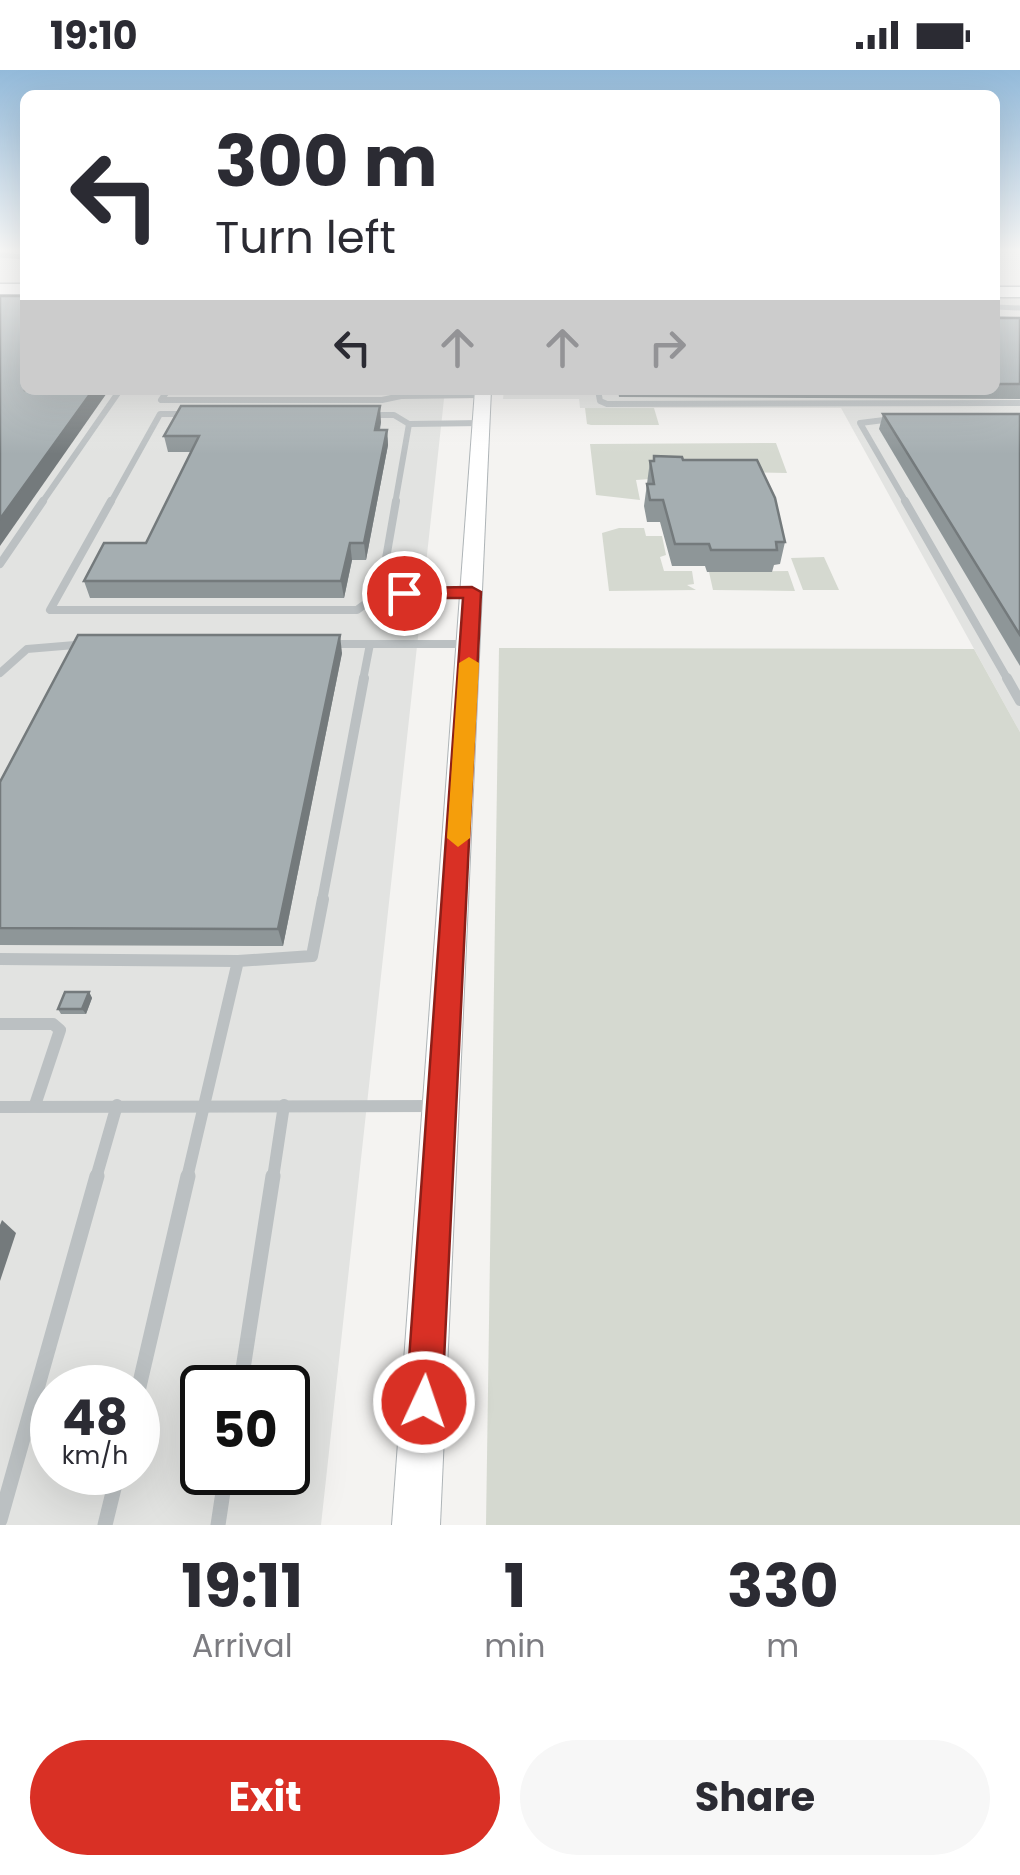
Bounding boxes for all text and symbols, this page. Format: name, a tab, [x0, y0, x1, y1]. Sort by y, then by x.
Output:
text: 19:10	[50, 9, 138, 62]
text: 300 m	[215, 112, 438, 211]
icon: left	[50, 130, 180, 260]
text: Turn left	[215, 206, 396, 269]
icon: left	[325, 320, 380, 375]
icon: ahead	[430, 320, 485, 375]
icon: ahead	[535, 320, 590, 375]
icon: right	[640, 320, 695, 375]
pin	[362, 551, 447, 636]
icon: arrive	[377, 566, 432, 621]
position arrow	[372, 1350, 476, 1454]
speed limit sign: 50	[180, 1365, 310, 1495]
text: 48	[62, 1382, 128, 1453]
text: km/h	[62, 1438, 128, 1473]
text: 19:11	[181, 1544, 303, 1628]
text: 1	[504, 1544, 526, 1628]
text: 330	[727, 1544, 839, 1628]
text: Arrival	[192, 1623, 293, 1668]
text: min	[484, 1623, 546, 1668]
text: m	[766, 1623, 799, 1668]
button: Exit	[30, 1740, 500, 1855]
button: Share	[520, 1740, 990, 1855]

